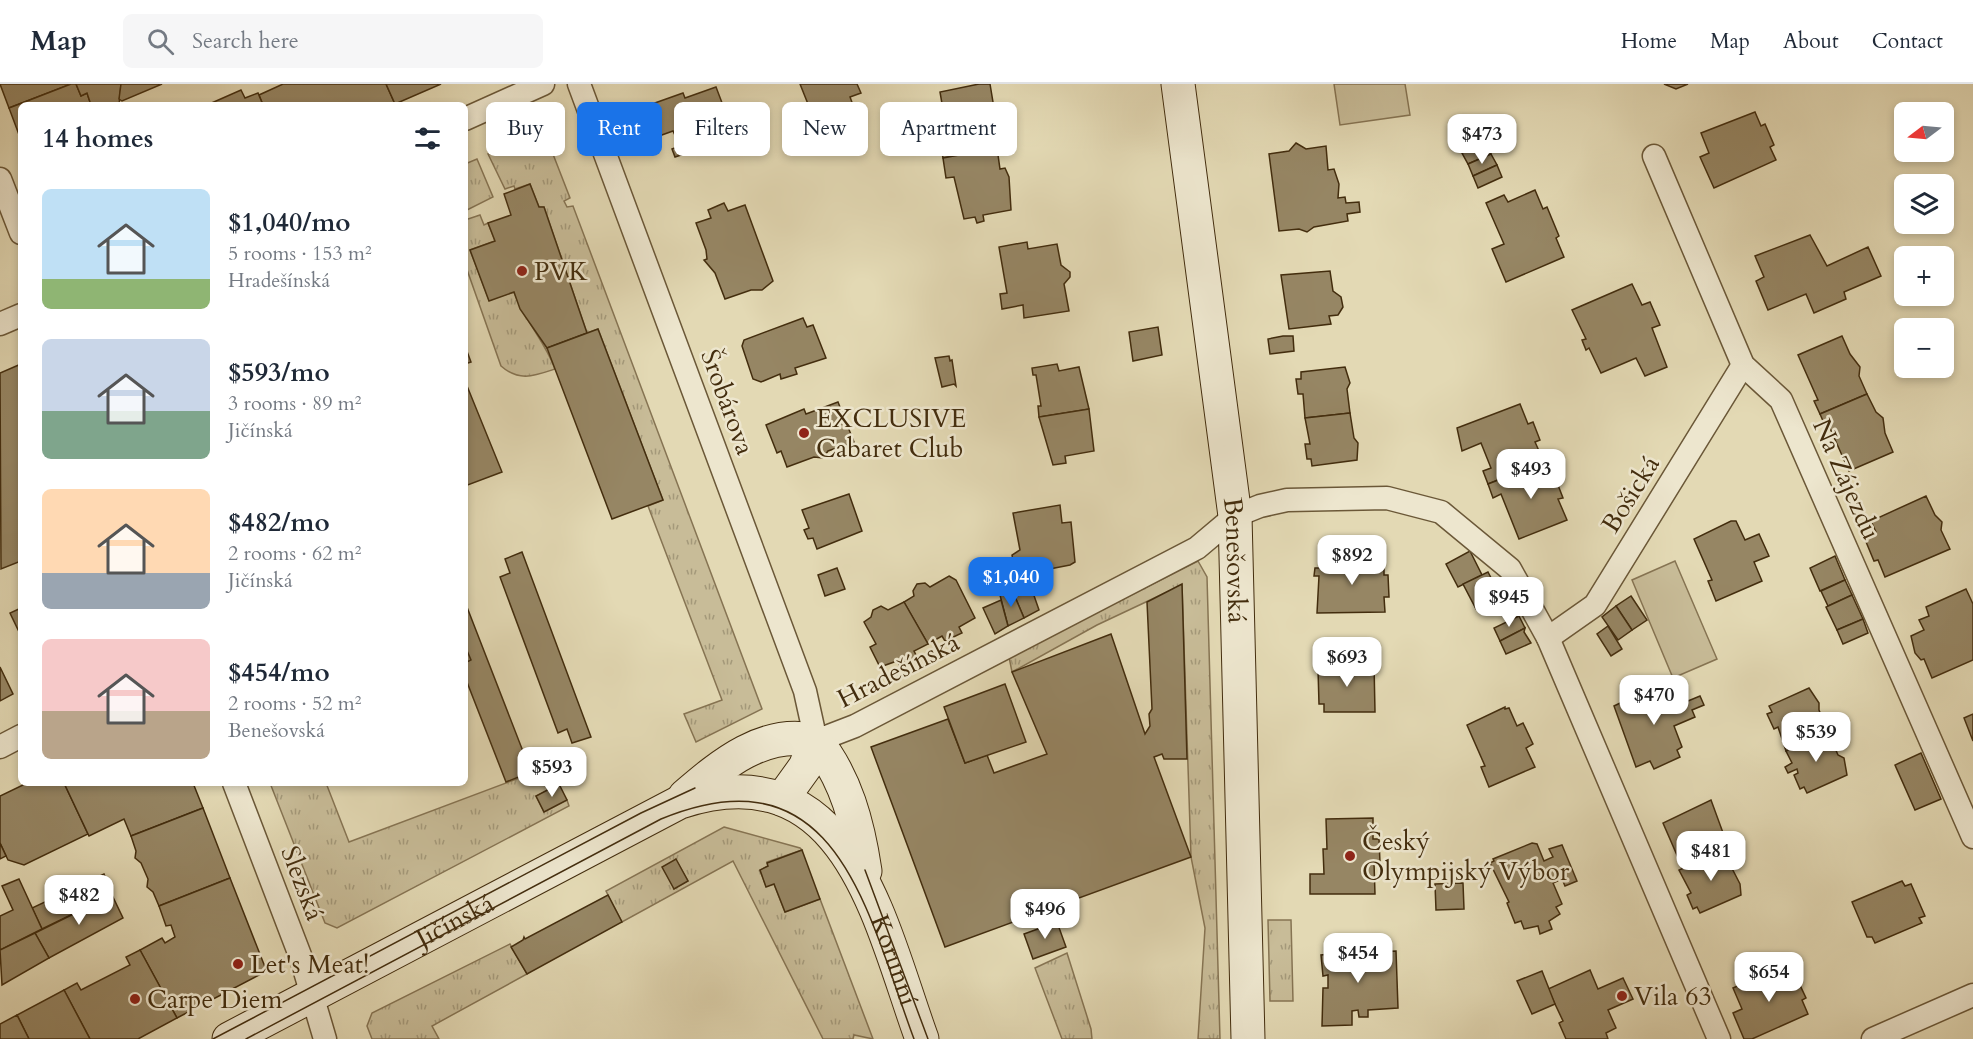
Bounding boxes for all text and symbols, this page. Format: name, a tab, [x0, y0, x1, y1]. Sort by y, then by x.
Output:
search box	[123, 14, 543, 68]
text: Map	[30, 22, 87, 60]
icon: search	[144, 25, 177, 58]
text: Search here	[192, 26, 299, 56]
text: Home	[1621, 27, 1677, 56]
text: Map	[1710, 27, 1750, 56]
text: About	[1783, 27, 1839, 56]
text: Contact	[1872, 27, 1943, 56]
chip: Buy	[486, 102, 565, 156]
chip: Rent	[577, 102, 662, 156]
chip: Filters	[674, 102, 770, 156]
chip: New	[782, 102, 868, 156]
chip: Apartment	[880, 102, 1017, 156]
north arrow	[1894, 102, 1954, 162]
map controls	[1894, 102, 1954, 378]
pin: $473	[1446, 114, 1518, 165]
text: $473	[1462, 120, 1502, 147]
text: 14 homes	[42, 121, 153, 156]
icon: filters	[411, 122, 444, 155]
button: layers	[1894, 174, 1954, 234]
text: $1,040/mo	[228, 205, 351, 240]
icon: home	[90, 213, 162, 285]
text: 5 rooms · 153 m²	[228, 240, 372, 267]
button: +	[1894, 246, 1954, 306]
place label: PVK	[534, 254, 588, 289]
marker: PVK	[515, 264, 529, 278]
text: Hradešínská	[228, 267, 330, 294]
button: −	[1894, 318, 1954, 378]
street label: Šrobárova	[692, 345, 763, 460]
text: $593/mo	[228, 355, 330, 390]
icon: home	[90, 363, 162, 435]
text: 3 rooms · 89 m²	[228, 390, 361, 417]
place label: EXCLUSIVE Cabaret Club	[816, 401, 966, 466]
street label: Na Zájezdu	[1804, 413, 1889, 545]
text: Jičínská	[228, 417, 293, 444]
marker: EXCLUSIVE Cabaret Club	[797, 426, 811, 440]
pin: $493	[1495, 449, 1567, 500]
street label: Bošická	[1593, 449, 1668, 539]
text: $493	[1511, 455, 1551, 482]
street label: Benešovská	[1215, 495, 1255, 624]
text: $482/mo	[228, 505, 330, 540]
icon: home	[90, 513, 162, 585]
pin: $892	[1316, 535, 1388, 586]
text: 2 rooms · 62 m²	[228, 540, 361, 567]
text: $892	[1332, 541, 1372, 568]
pin: $1,040	[962, 557, 1060, 608]
text: $1,040	[982, 563, 1040, 590]
text: Jičínská	[228, 567, 293, 594]
pin: $945	[1473, 577, 1545, 628]
text: $945	[1489, 583, 1529, 610]
street label: Hradešínská	[831, 625, 965, 716]
pin: $693	[1311, 637, 1383, 688]
text: $693	[1327, 643, 1367, 670]
text: $454/mo	[228, 655, 330, 690]
icon: home	[90, 663, 162, 735]
pin: $470	[1618, 675, 1690, 726]
text: $470	[1634, 681, 1674, 708]
text: 2 rooms · 52 m²	[228, 690, 361, 717]
pin: $539	[1780, 712, 1852, 763]
text: Benešovská	[228, 717, 325, 744]
text: $539	[1796, 718, 1836, 745]
pin: $593	[516, 747, 588, 798]
text: $593	[532, 753, 572, 780]
place label: Český Olympijský Výbor	[1362, 824, 1570, 889]
pin: $481	[1675, 831, 1747, 882]
text: $481	[1691, 837, 1731, 864]
street label: Slezská	[272, 841, 333, 925]
marker: Český Olympijský Výbor	[1343, 849, 1357, 863]
pin: $482	[43, 875, 115, 926]
text: $482	[59, 881, 99, 908]
street label: Jičínská	[406, 886, 500, 958]
pin: $496	[1009, 889, 1081, 940]
text: $496	[1025, 895, 1065, 922]
street label: Korunní	[862, 909, 926, 1010]
pin: $454	[1322, 933, 1394, 984]
text: $454	[1338, 939, 1378, 966]
place label: Let's Meat!	[250, 947, 369, 982]
pin: $654	[1733, 952, 1805, 1003]
marker: Let's Meat!	[231, 957, 245, 971]
text: $654	[1749, 958, 1789, 985]
place label: Vila 63	[1634, 979, 1712, 1014]
place label: Carpe Diem	[147, 982, 282, 1017]
marker: Vila 63	[1615, 989, 1629, 1003]
marker: Carpe Diem	[128, 992, 142, 1006]

